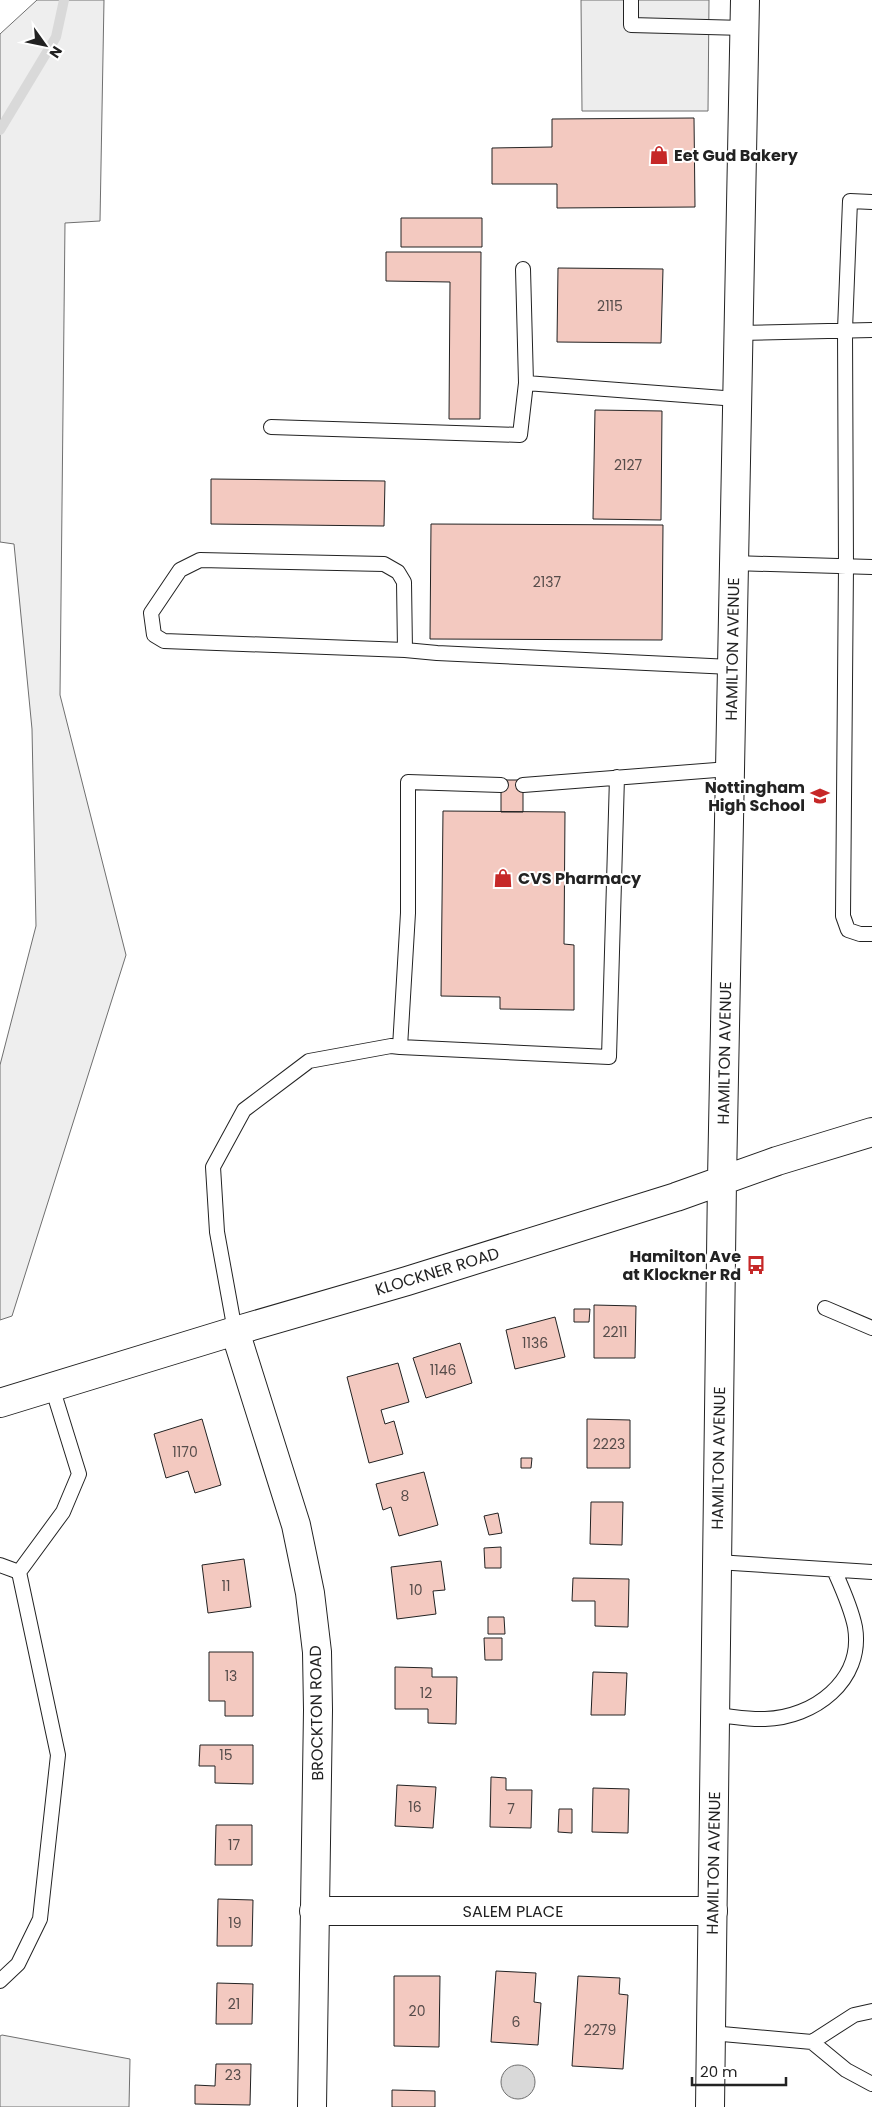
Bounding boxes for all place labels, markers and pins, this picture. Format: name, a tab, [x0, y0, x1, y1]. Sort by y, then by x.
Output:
shop icon: Eet Gud Bakery	[648, 144, 670, 166]
place label: Eet Gud Bakery	[674, 144, 799, 167]
place label: Nottingham High School	[705, 776, 805, 817]
school or university icon: Nottingham High School	[809, 785, 831, 807]
shop icon: CVS Pharmacy	[492, 867, 514, 889]
place label: CVS Pharmacy	[518, 867, 642, 890]
place label: Hamilton Ave at Klockner Rd	[622, 1245, 741, 1286]
bus stop icon: Hamilton Ave at Klockner Rd	[745, 1254, 767, 1276]

